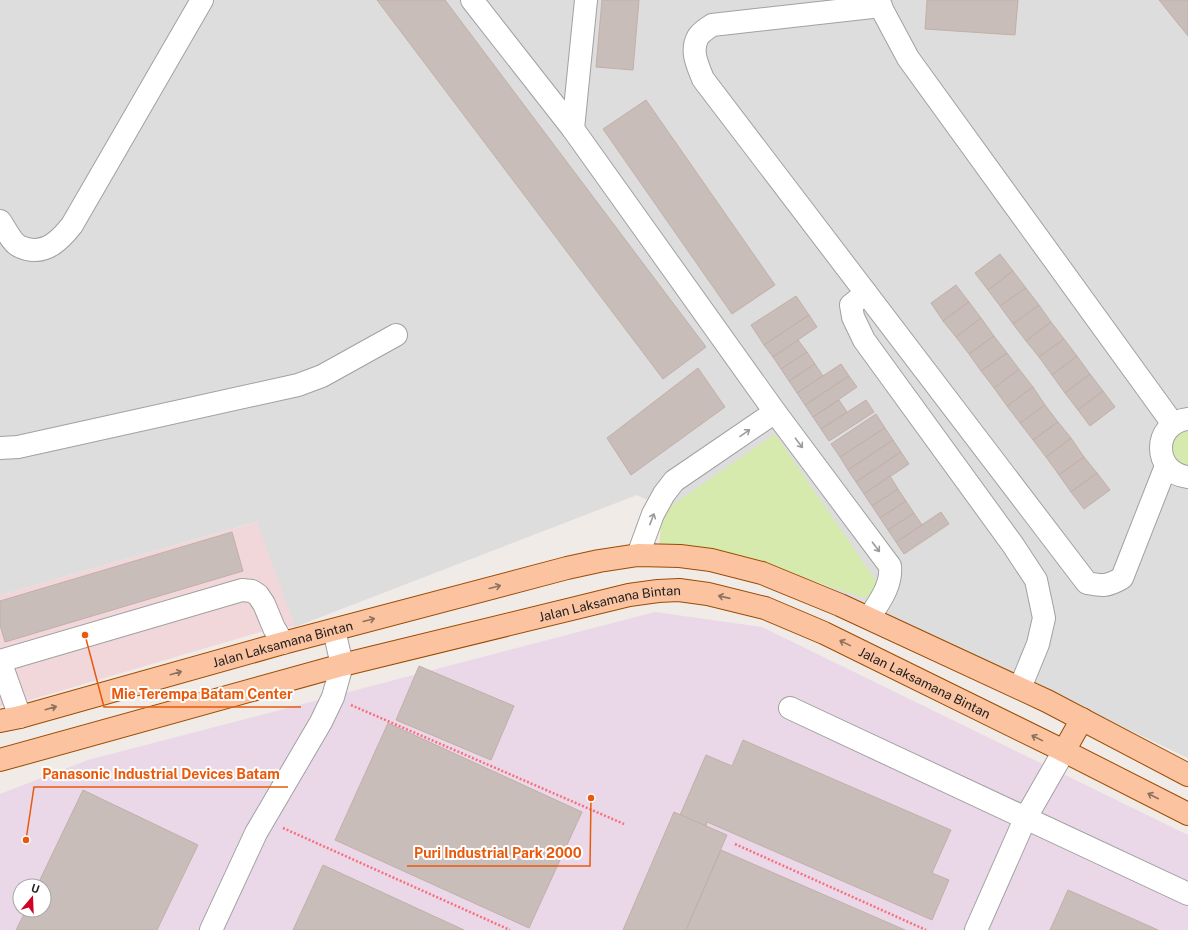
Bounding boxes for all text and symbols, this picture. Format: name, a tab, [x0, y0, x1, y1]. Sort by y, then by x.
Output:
one-way arrow	[739, 429, 750, 437]
one-way arrow	[795, 437, 803, 448]
one-way arrow	[648, 513, 656, 525]
one-way arrow	[872, 542, 880, 553]
one-way arrow	[488, 583, 501, 590]
street label: Jalan Laksamana Bintan	[537, 583, 681, 625]
one-way arrow	[718, 593, 731, 601]
one-way arrow	[363, 616, 376, 623]
street label: Jalan Laksamana Bintan	[211, 618, 354, 670]
one-way arrow	[839, 639, 851, 646]
street label: Jalan Laksamana Bintan	[856, 644, 993, 722]
one-way arrow	[170, 669, 183, 676]
callout: Mie Terempa Batam Center	[104, 681, 301, 707]
text: Mie Terempa Batam Center	[111, 686, 293, 702]
one-way arrow	[45, 704, 58, 711]
one-way arrow	[1031, 734, 1043, 741]
callout: Panasonic Industrial Devices Batam	[34, 761, 288, 787]
text: Panasonic Industrial Devices Batam	[42, 766, 280, 782]
one-way arrow	[1147, 792, 1159, 799]
callout: Puri Industrial Park 2000	[407, 840, 590, 866]
text: Puri Industrial Park 2000	[414, 845, 582, 861]
north arrow	[12, 878, 52, 918]
text: U	[30, 882, 41, 896]

